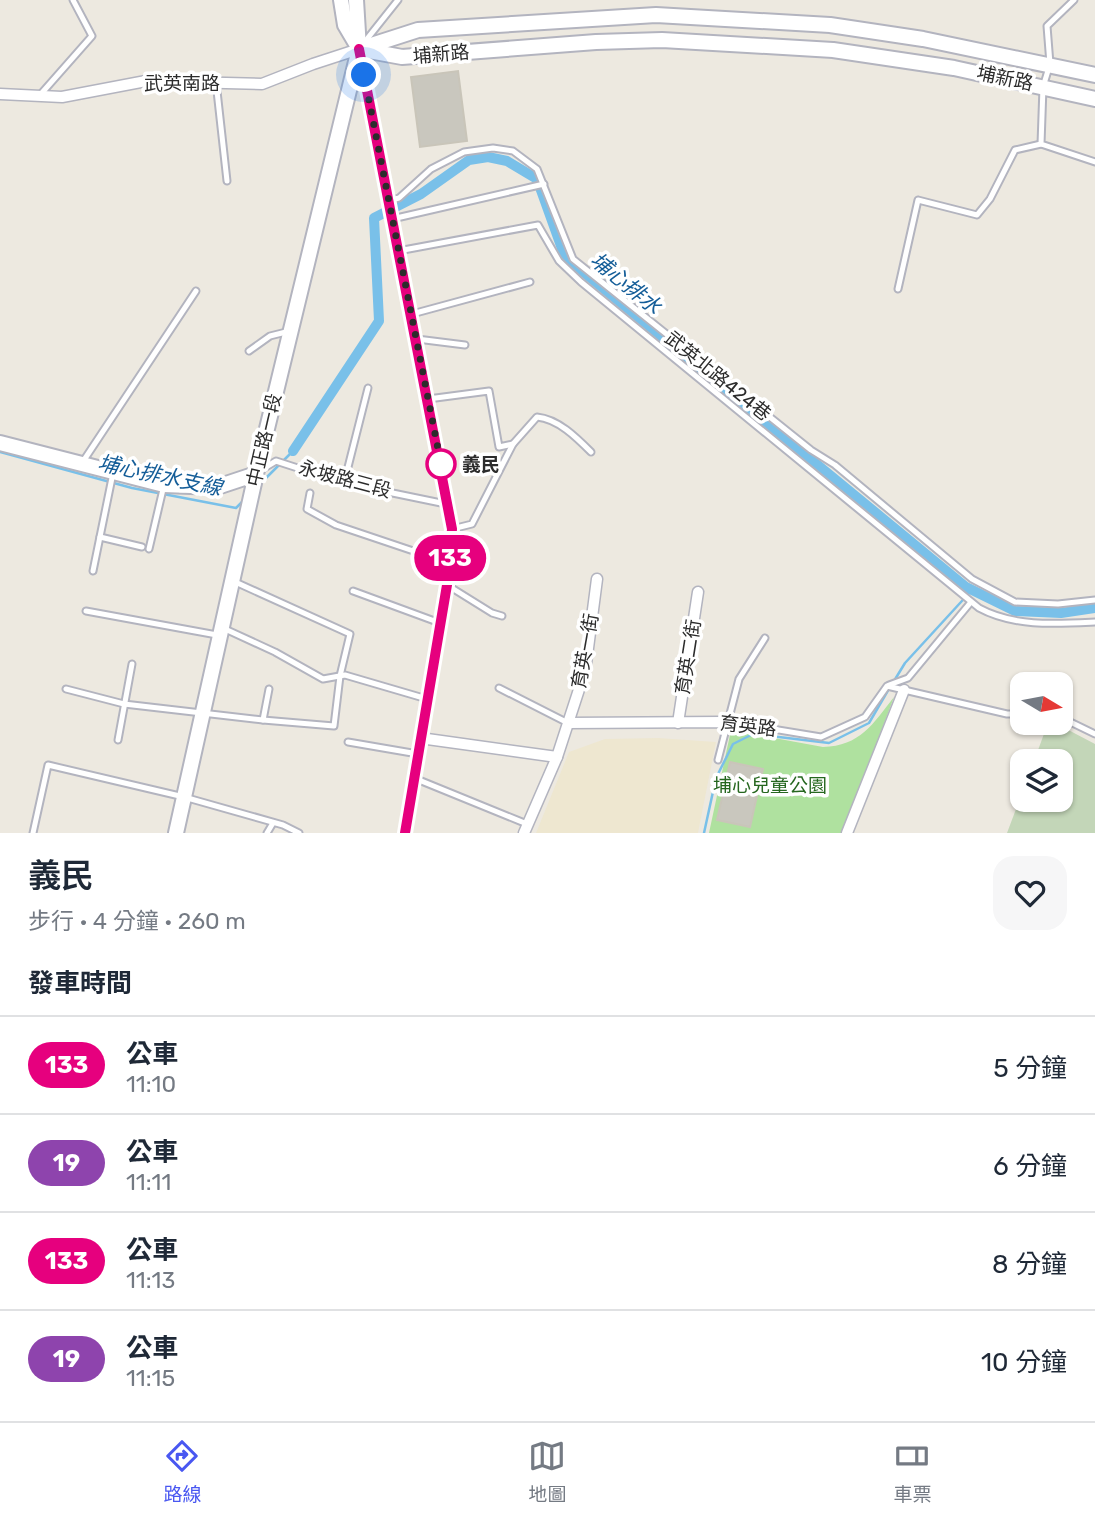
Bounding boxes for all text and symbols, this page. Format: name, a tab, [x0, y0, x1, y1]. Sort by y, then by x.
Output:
street label: 埔新路	[412, 40, 470, 68]
your location	[346, 57, 381, 92]
street label: 埔新路	[975, 61, 1035, 95]
street label: 武英南路	[144, 72, 220, 95]
water label: 埔心排水	[585, 247, 667, 320]
street label: 武英北路424巷	[660, 326, 776, 426]
street label: 中正路一段	[242, 391, 286, 489]
marker: 義民	[426, 449, 456, 479]
water label: 埔心排水支線	[96, 450, 226, 501]
place label: 義民	[462, 453, 500, 476]
street label: 永坡路三段	[296, 456, 394, 502]
line badge: 133	[410, 535, 490, 581]
text: 133	[428, 544, 472, 572]
street label: 育英一街	[567, 612, 603, 690]
street label: 育英二街	[671, 618, 705, 696]
north arrow	[1010, 672, 1073, 735]
map controls	[1010, 672, 1073, 812]
street label: 育英路	[718, 711, 778, 741]
button: layers	[1010, 749, 1073, 812]
park label: 埔心兒童公園	[713, 774, 827, 797]
text: 義民	[28, 856, 94, 895]
button: heart	[993, 856, 1067, 930]
text: 步行 · 4 分鐘 · 260 m	[28, 907, 246, 935]
text: 發車時間	[28, 968, 132, 999]
text: 公車	[126, 1039, 178, 1070]
text: 133	[45, 1051, 88, 1079]
text: 5 分鐘	[993, 1053, 1067, 1084]
text: 11:10	[126, 1070, 176, 1098]
text: 公車	[126, 1137, 178, 1168]
text: 19	[53, 1149, 80, 1177]
text: 6 分鐘	[993, 1151, 1067, 1182]
text: 11:11	[126, 1168, 171, 1196]
text: 公車	[126, 1235, 178, 1266]
text: 133	[45, 1247, 88, 1275]
text: 8 分鐘	[992, 1249, 1067, 1280]
text: 11:13	[126, 1266, 175, 1294]
text: 公車	[126, 1333, 178, 1364]
text: 19	[53, 1345, 80, 1373]
text: 10 分鐘	[981, 1347, 1067, 1378]
text: 11:15	[126, 1364, 175, 1392]
tab: 路線	[163, 1437, 202, 1506]
tab: 地圖	[528, 1437, 567, 1506]
tab: 車票	[893, 1437, 932, 1506]

